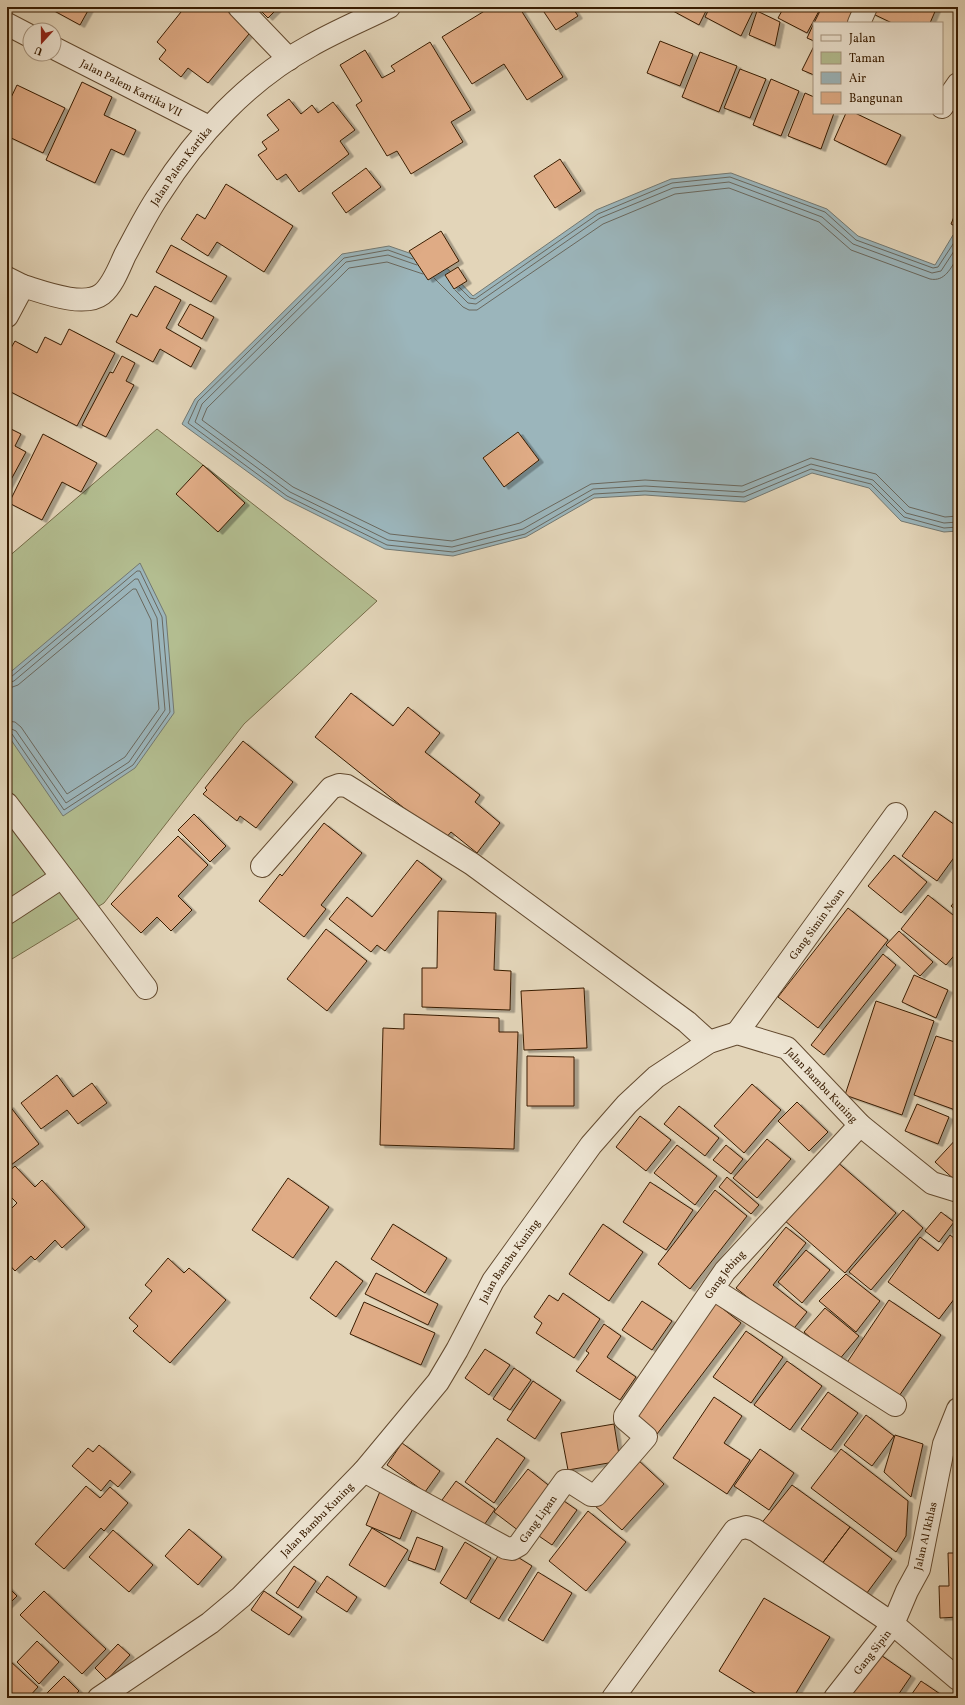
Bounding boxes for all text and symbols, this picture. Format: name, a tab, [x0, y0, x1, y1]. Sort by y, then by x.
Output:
north arrow	[22, 22, 62, 62]
legend	[813, 22, 943, 114]
text: Jalan	[849, 31, 876, 47]
text: U	[32, 41, 45, 58]
text: Taman	[849, 51, 885, 67]
street label: Jalan Palem Kartika VII	[77, 57, 184, 121]
text: Air	[849, 71, 866, 87]
text: Bangunan	[849, 91, 903, 107]
street label: Jalan Palem Kartika	[148, 123, 217, 209]
street label: Gang Simin Noan	[786, 885, 849, 964]
street label: Jalan Bambu Kuning	[781, 1045, 861, 1127]
street label: Jalan Bambu Kuning	[477, 1216, 544, 1306]
street label: Gang Jebing	[702, 1247, 750, 1303]
street label: Jalan Bambu Kuning	[278, 1479, 358, 1561]
street label: Gang Lipan	[517, 1492, 562, 1547]
street label: Jalan Al Ikhlas	[911, 1500, 942, 1572]
street label: Gang Sipin	[851, 1627, 896, 1679]

